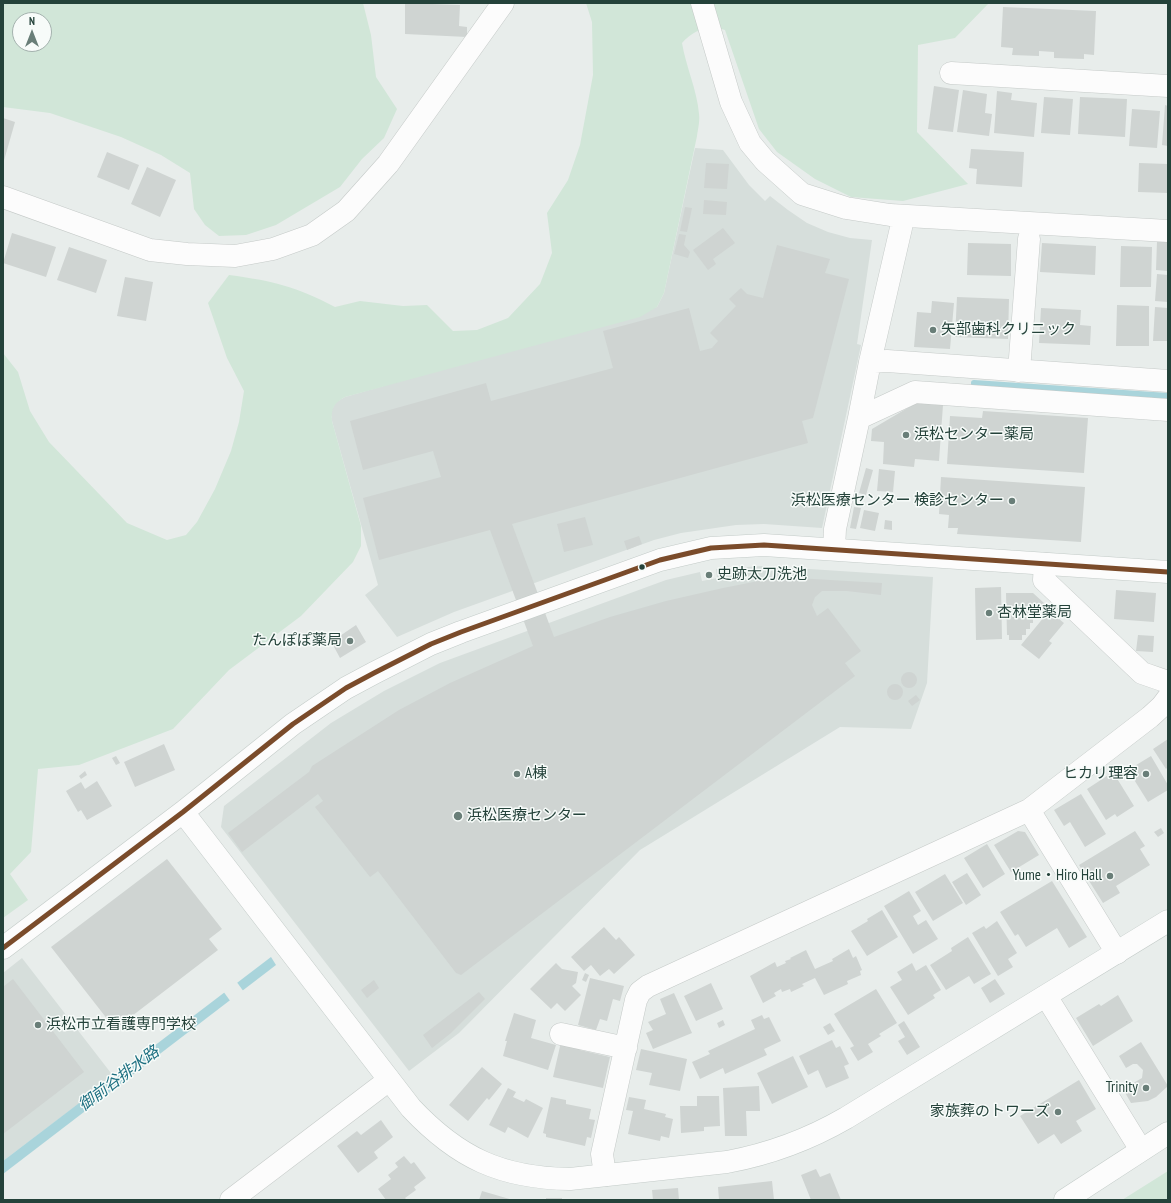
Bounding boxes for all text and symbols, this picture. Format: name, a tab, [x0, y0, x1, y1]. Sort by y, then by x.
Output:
north arrow	[12, 12, 52, 52]
text: N	[29, 14, 35, 28]
place label: 矢部歯科クリニック	[941, 321, 1076, 339]
marker: 矢部歯科クリニック	[928, 325, 938, 335]
place label: 浜松センター薬局	[914, 426, 1034, 444]
marker: 浜松センター薬局	[901, 430, 911, 440]
place label: 浜松医療センター 検診センター	[791, 492, 1004, 510]
marker: 浜松医療センター 検診センター	[1007, 496, 1017, 506]
unlabelled marker	[637, 562, 647, 572]
place label: 史跡太刀洗池	[717, 566, 807, 584]
marker: 史跡太刀洗池	[704, 570, 714, 580]
place label: 杏林堂薬局	[997, 604, 1072, 622]
marker: 杏林堂薬局	[984, 608, 994, 618]
place label: たんぽぽ薬局	[252, 632, 342, 650]
marker: たんぽぽ薬局	[345, 636, 355, 646]
place label: A棟	[525, 765, 547, 783]
place label: ヒカリ理容	[1063, 765, 1138, 783]
marker: A棟	[512, 769, 522, 779]
marker: ヒカリ理容	[1141, 769, 1151, 779]
place label: 浜松医療センター	[467, 807, 587, 825]
marker: 浜松医療センター	[452, 810, 464, 822]
place label: Yume・Hiro Hall	[1012, 867, 1102, 885]
marker: Yume・Hiro Hall	[1105, 871, 1115, 881]
place label: 浜松市立看護専門学校	[46, 1016, 196, 1034]
marker: 浜松市立看護専門学校	[33, 1020, 43, 1030]
water label: 御前谷排水路	[75, 1042, 163, 1116]
place label: Trinity	[1106, 1079, 1138, 1097]
marker: Trinity	[1141, 1083, 1151, 1093]
place label: 家族葬のトワーズ	[930, 1103, 1050, 1121]
marker: 家族葬のトワーズ	[1053, 1107, 1063, 1117]

